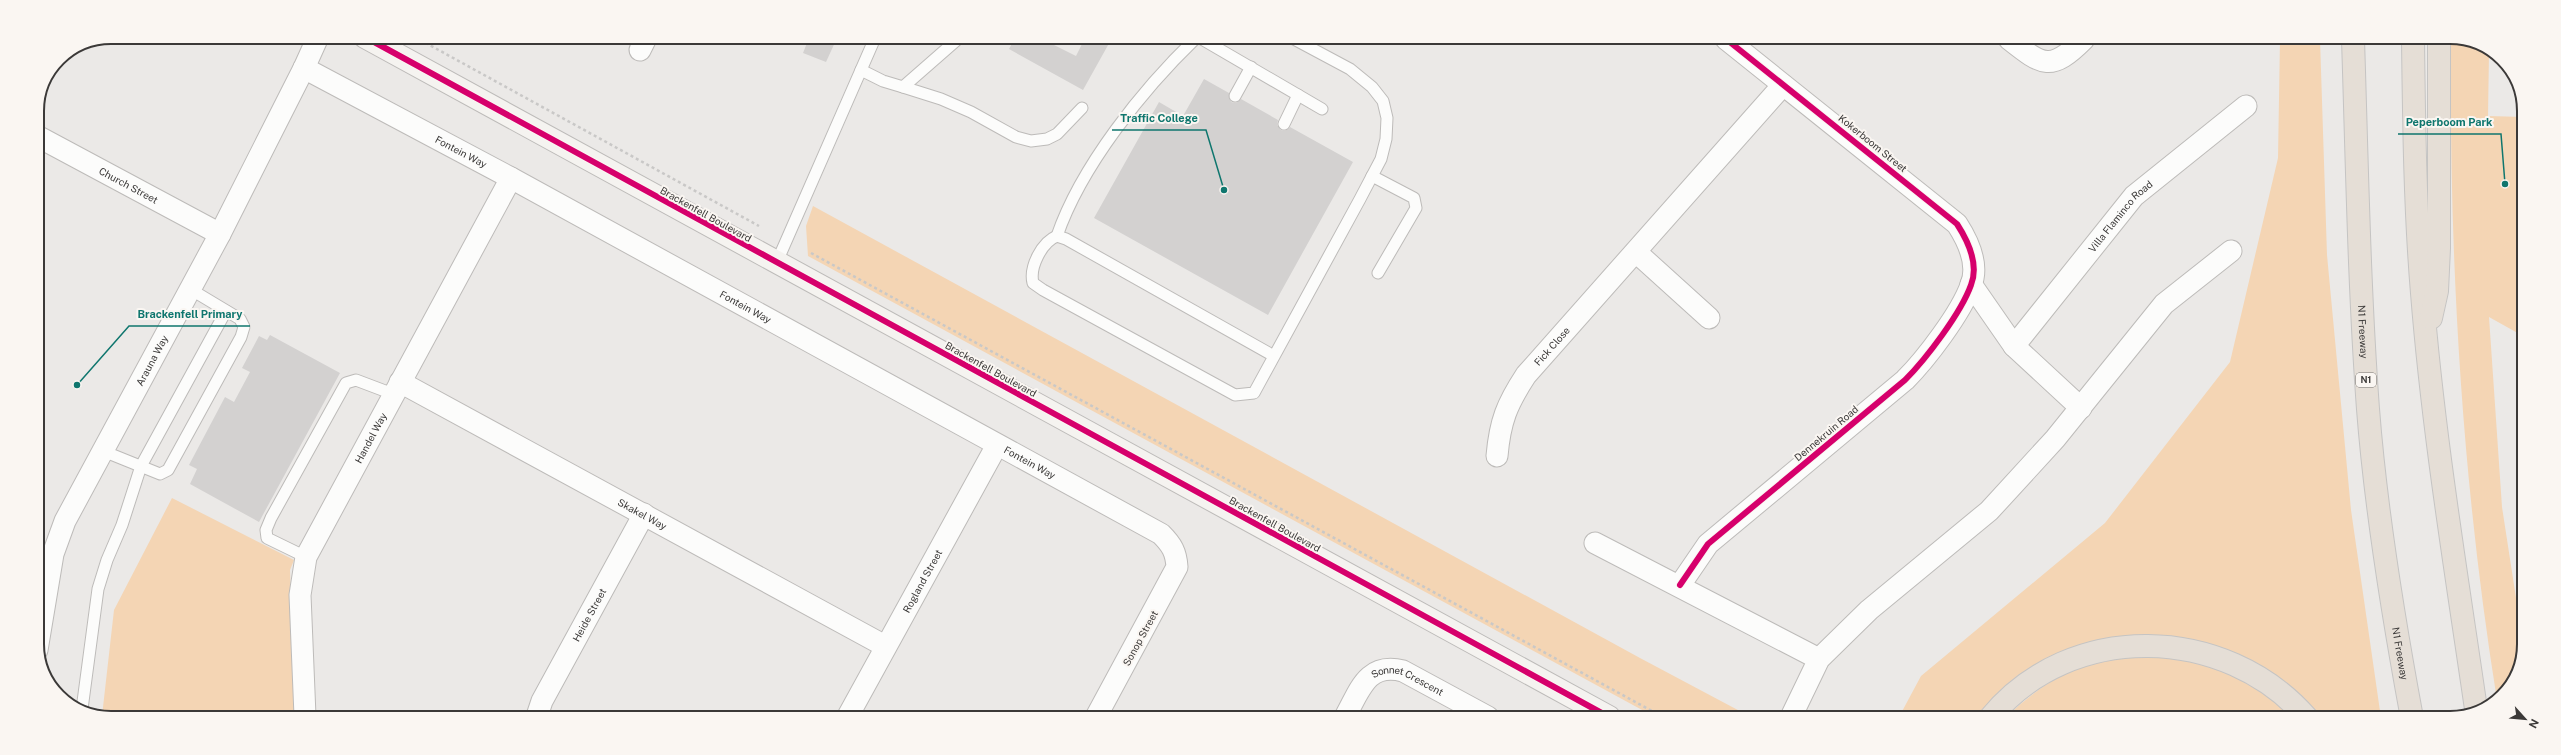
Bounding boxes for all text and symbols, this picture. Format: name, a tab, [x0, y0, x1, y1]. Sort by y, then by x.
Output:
callout: Traffic College	[1112, 107, 1206, 130]
callout: Peperboom Park	[2398, 111, 2501, 134]
text: Traffic College	[1120, 112, 1198, 124]
street label: Kokerboom Street	[1836, 112, 1910, 174]
text: Peperboom Park	[2406, 116, 2493, 128]
street label: Fontein Way	[433, 133, 490, 170]
street label: Church Street	[97, 164, 160, 206]
street label: Villa Flaminco Road	[2086, 178, 2155, 254]
street label: Brackenfell Boulevard	[658, 184, 754, 244]
street label: Fontein Way	[718, 288, 774, 326]
callout: Brackenfell Primary	[129, 303, 250, 326]
street label: N1 Freeway	[2356, 305, 2371, 360]
text: Brackenfell Primary	[138, 308, 243, 320]
street label: Fick Close	[1531, 324, 1572, 368]
street label: Arauna Way	[133, 332, 171, 388]
street label: Brackenfell Boulevard	[943, 339, 1039, 399]
road number: N1	[2356, 373, 2376, 387]
street label: Dennekruin Road	[1792, 403, 1860, 463]
street label: Handel Way	[352, 410, 389, 465]
street label: Fontein Way	[1002, 443, 1058, 481]
street label: Brackenfell Boulevard	[1227, 494, 1323, 554]
street label: Skakel Way	[616, 496, 669, 532]
street label: Rogland Street	[900, 547, 944, 615]
street label: Heide Street	[570, 586, 608, 644]
street label: Sonop Street	[1120, 608, 1160, 668]
street label: N1 Freeway	[2390, 626, 2411, 682]
street label: Sonnet Crescent	[1369, 663, 1446, 698]
north arrow	[2505, 699, 2545, 739]
text: N	[2527, 717, 2541, 730]

